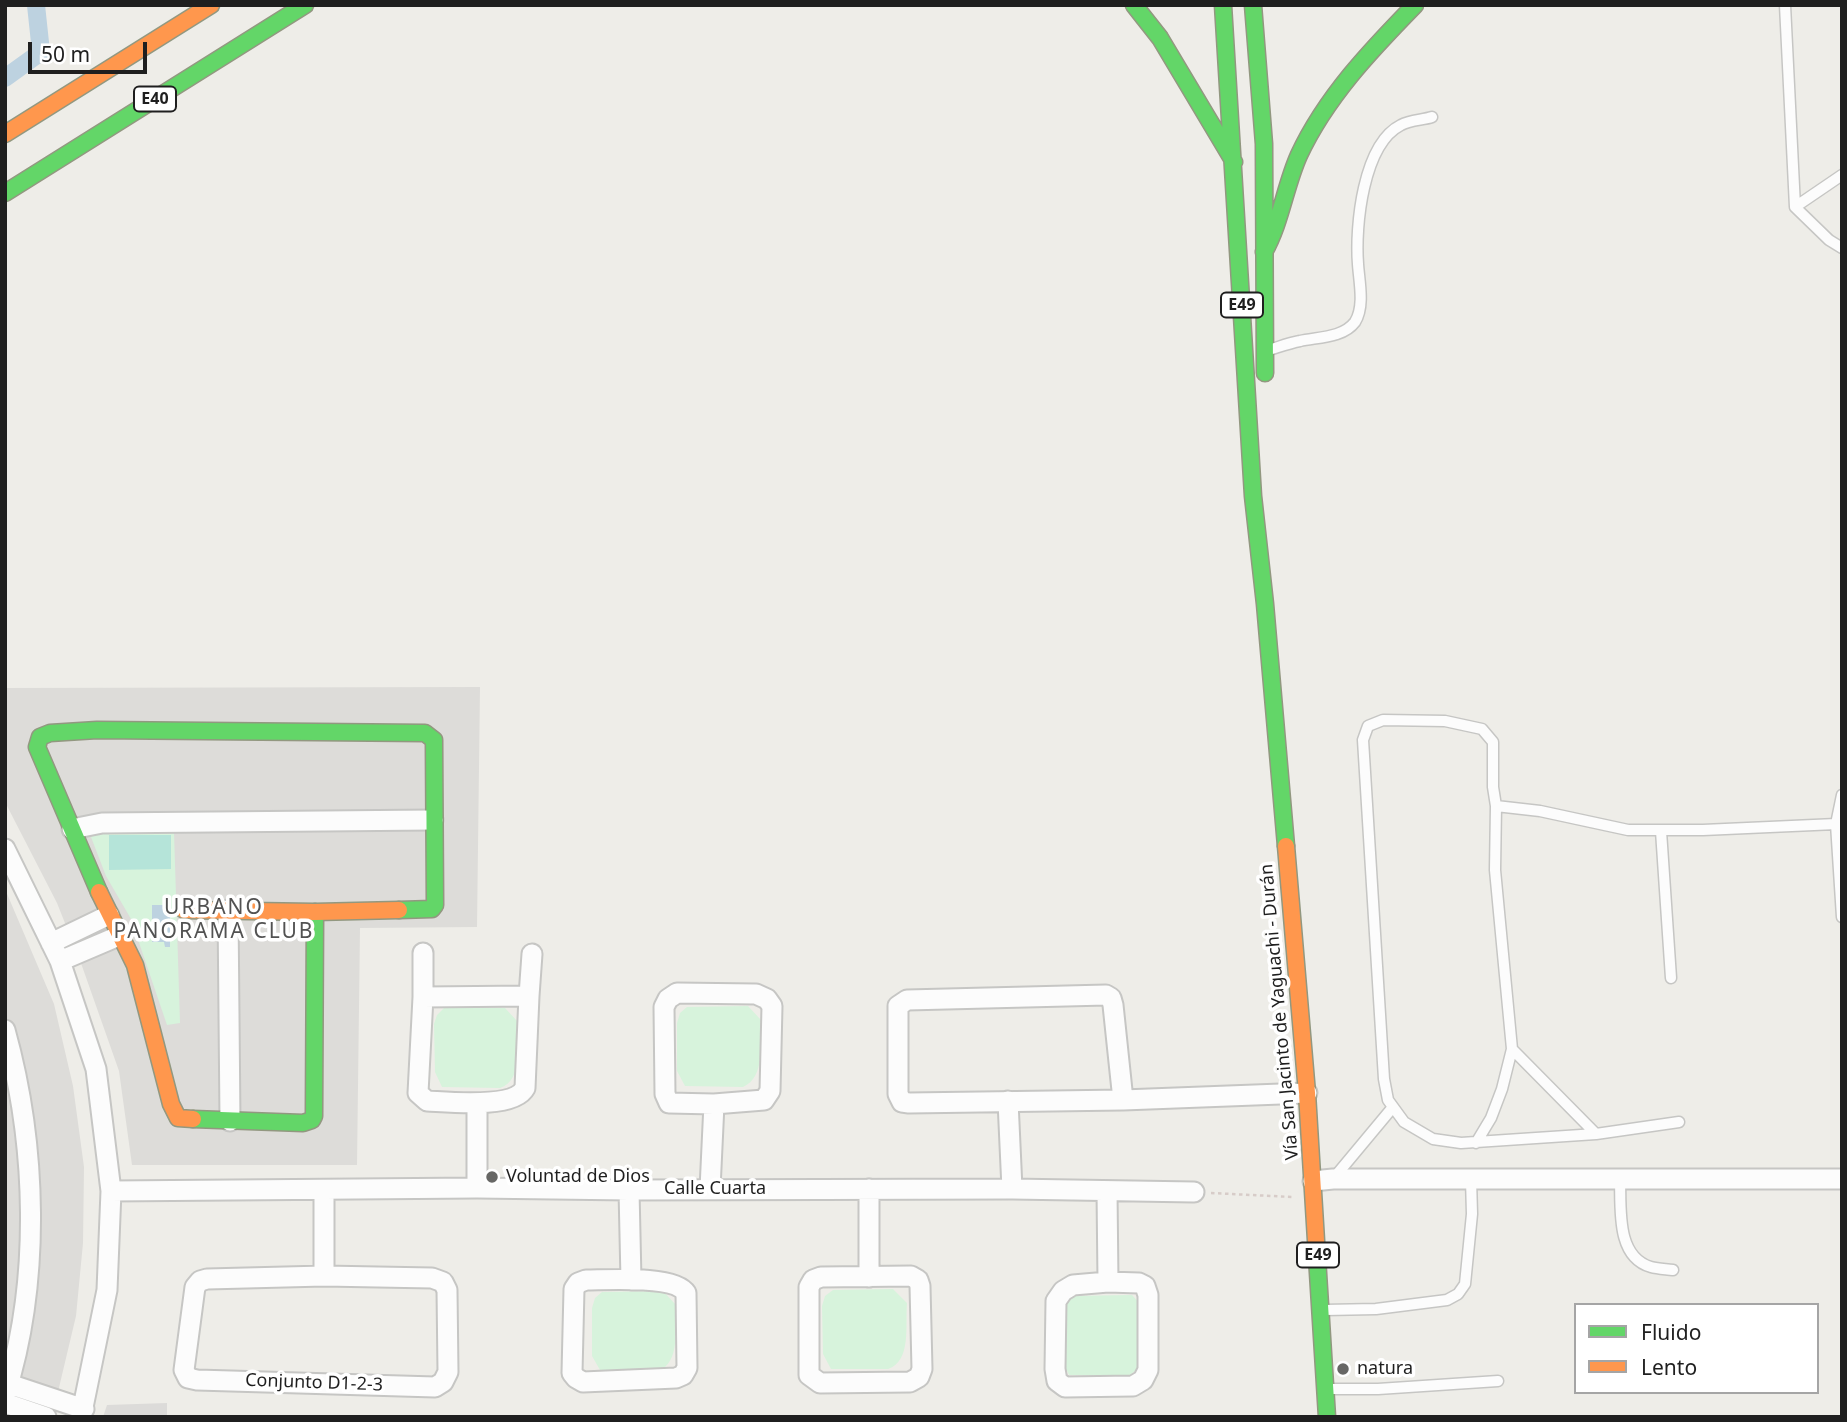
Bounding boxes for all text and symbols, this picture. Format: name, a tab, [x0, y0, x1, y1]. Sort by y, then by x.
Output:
scale bar	[32, 28, 150, 72]
text: 50 m	[41, 40, 90, 68]
road number: E40	[134, 86, 176, 111]
road number: E49	[1221, 292, 1263, 318]
street label: Vía San Jacinto de Yaguachi - Durán	[1256, 863, 1304, 1161]
district label: URBANO PANORAMA CLUB	[115, 895, 313, 945]
place label: Voluntad de Dios	[506, 1166, 650, 1188]
marker: Voluntad de Dios	[484, 1169, 500, 1185]
street label: Calle Cuarta	[664, 1178, 766, 1200]
road number: E49	[1297, 1242, 1339, 1268]
legend	[1574, 1303, 1819, 1394]
text: Fluido	[1641, 1318, 1701, 1346]
text: Lento	[1641, 1353, 1697, 1381]
place label: natura	[1357, 1358, 1413, 1380]
marker: natura	[1335, 1361, 1351, 1377]
street label: Conjunto D1-2-3	[245, 1370, 383, 1396]

